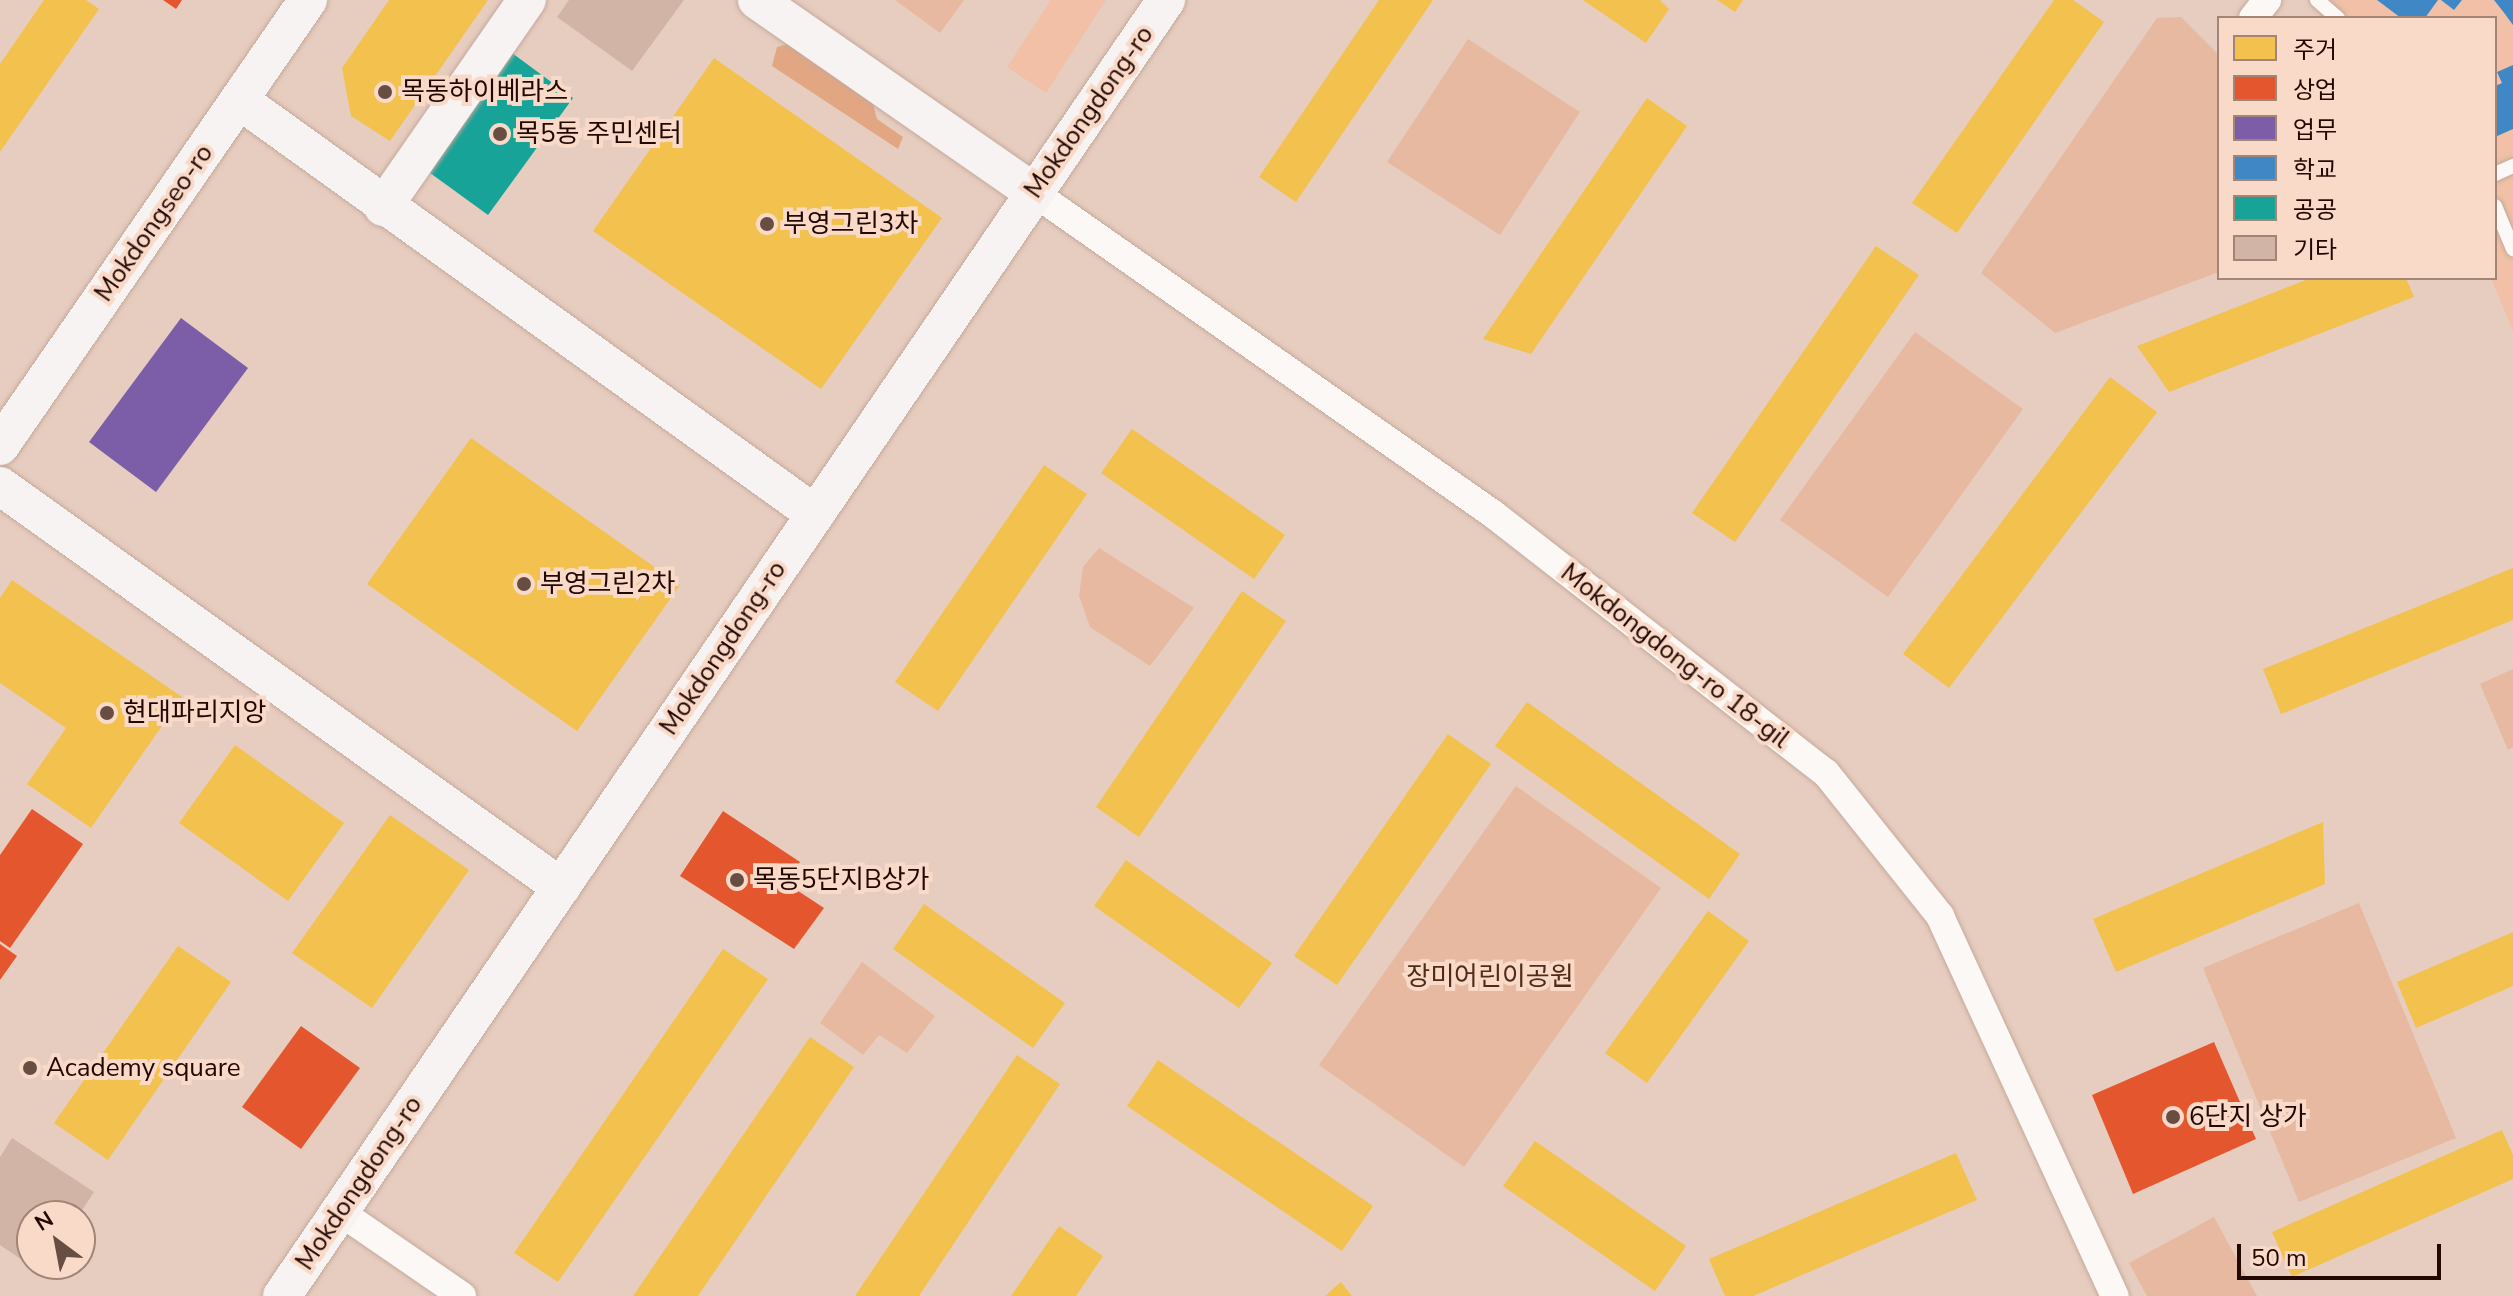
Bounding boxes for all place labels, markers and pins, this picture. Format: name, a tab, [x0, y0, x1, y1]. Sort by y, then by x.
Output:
place label: 목동하이베라스	[401, 76, 568, 108]
marker: 목동하이베라스	[376, 83, 394, 101]
place label: 목5동 주민센터	[516, 118, 682, 150]
marker: 목5동 주민센터	[491, 125, 509, 143]
place label: 부영그린3차	[783, 208, 918, 240]
marker: 부영그린3차	[758, 215, 776, 233]
place label: 부영그린2차	[540, 568, 675, 600]
marker: 부영그린2차	[515, 575, 533, 593]
place label: 현대파리지앙	[123, 697, 267, 729]
marker: 현대파리지앙	[98, 704, 116, 722]
place label: 목동5단지B상가	[753, 864, 930, 896]
marker: 목동5단지B상가	[728, 871, 746, 889]
place label: Academy square	[46, 1052, 241, 1084]
marker: Academy square	[21, 1059, 39, 1077]
place label: 6단지 상가	[2189, 1101, 2307, 1133]
marker: 6단지 상가	[2164, 1108, 2182, 1126]

